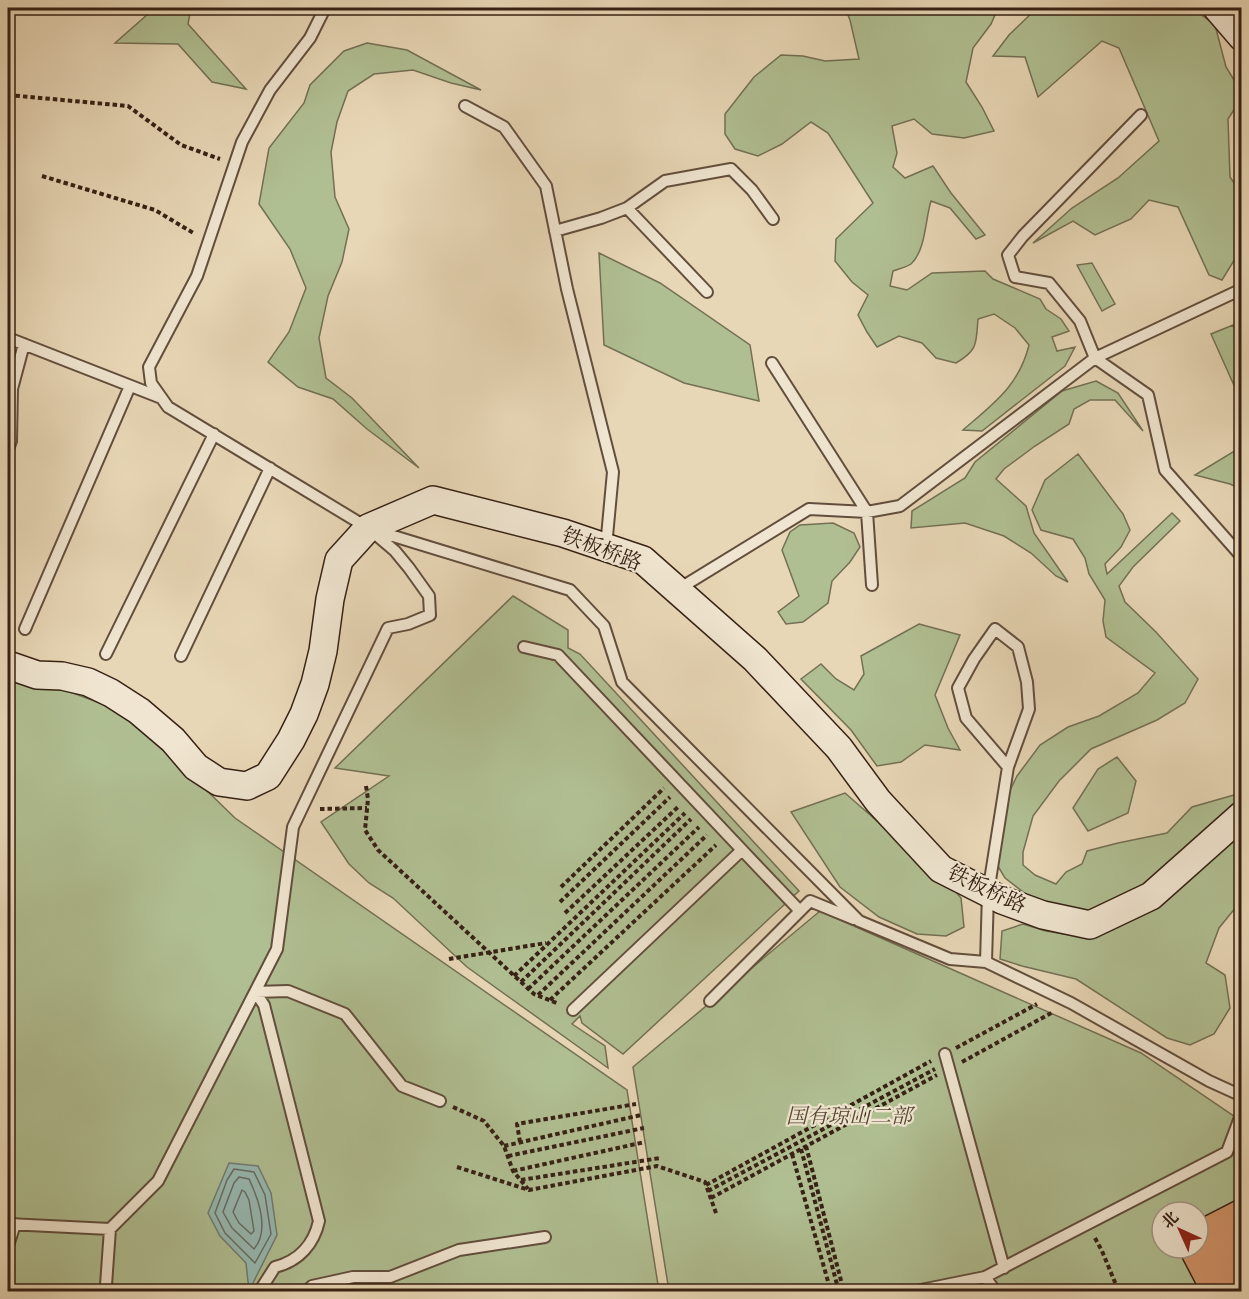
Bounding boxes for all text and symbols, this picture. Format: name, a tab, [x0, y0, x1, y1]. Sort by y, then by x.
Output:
street label: 铁板桥路	[557, 523, 646, 578]
street label: 铁板桥路	[943, 860, 1030, 920]
park label: 国有琼山二部	[786, 1104, 916, 1131]
north arrow	[1150, 1200, 1210, 1260]
text: 北	[1158, 1208, 1184, 1234]

